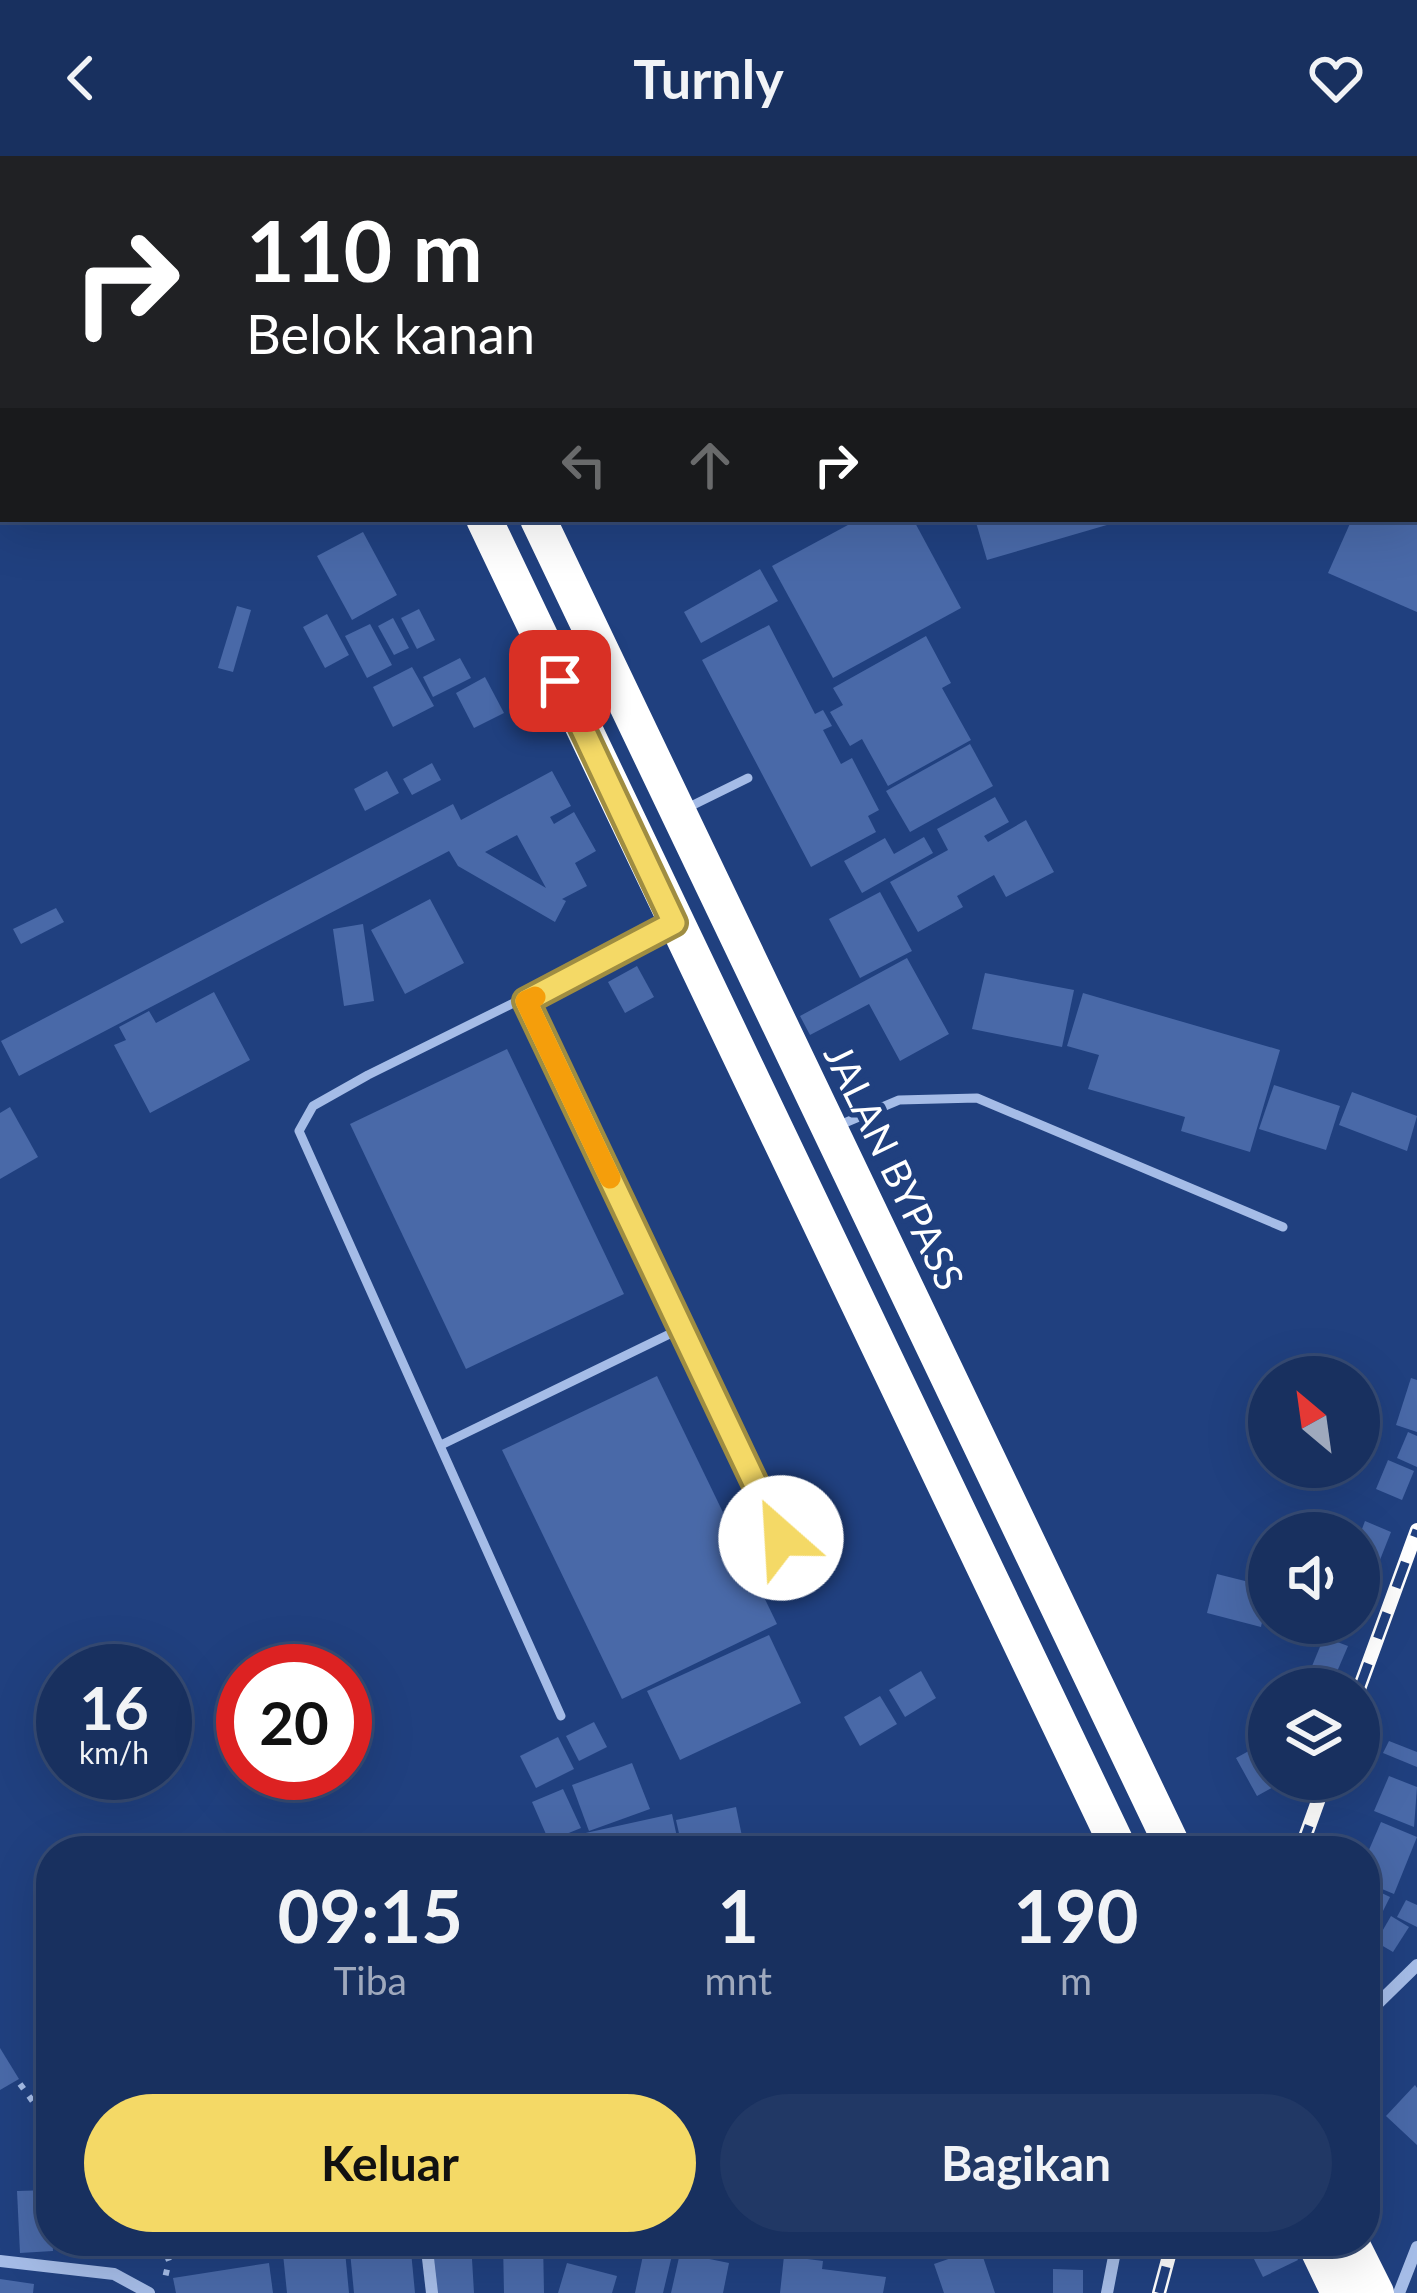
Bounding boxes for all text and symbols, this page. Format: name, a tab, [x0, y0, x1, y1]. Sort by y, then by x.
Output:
icon: back	[48, 45, 114, 111]
icon: heart	[1303, 45, 1369, 111]
text: Turnly	[633, 46, 784, 111]
text: 110 m	[246, 199, 483, 300]
icon: right	[48, 204, 204, 360]
text: Belok kanan	[246, 301, 535, 366]
icon: left	[551, 432, 617, 498]
icon: ahead	[677, 432, 743, 498]
icon: right	[803, 432, 869, 498]
pin	[509, 630, 611, 732]
icon: arrive	[527, 648, 593, 714]
street label: JALAN BYPASS	[816, 1036, 974, 1297]
north arrow	[1248, 1356, 1380, 1488]
map controls	[1248, 1356, 1380, 1800]
position arrow	[718, 1475, 844, 1601]
button: sound	[1248, 1512, 1380, 1644]
speed limit sign: 20	[216, 1644, 372, 1800]
button: layers	[1248, 1668, 1380, 1800]
text: 16	[79, 1671, 149, 1743]
text: km/h	[79, 1734, 149, 1770]
text: 09:15	[277, 1872, 463, 1958]
text: 1	[717, 1872, 759, 1958]
text: 190	[1013, 1872, 1139, 1958]
text: Tiba	[333, 1957, 407, 2003]
text: mnt	[704, 1957, 772, 2003]
text: m	[1060, 1957, 1092, 2003]
button: Keluar	[84, 2094, 696, 2232]
button: Bagikan	[720, 2094, 1332, 2232]

